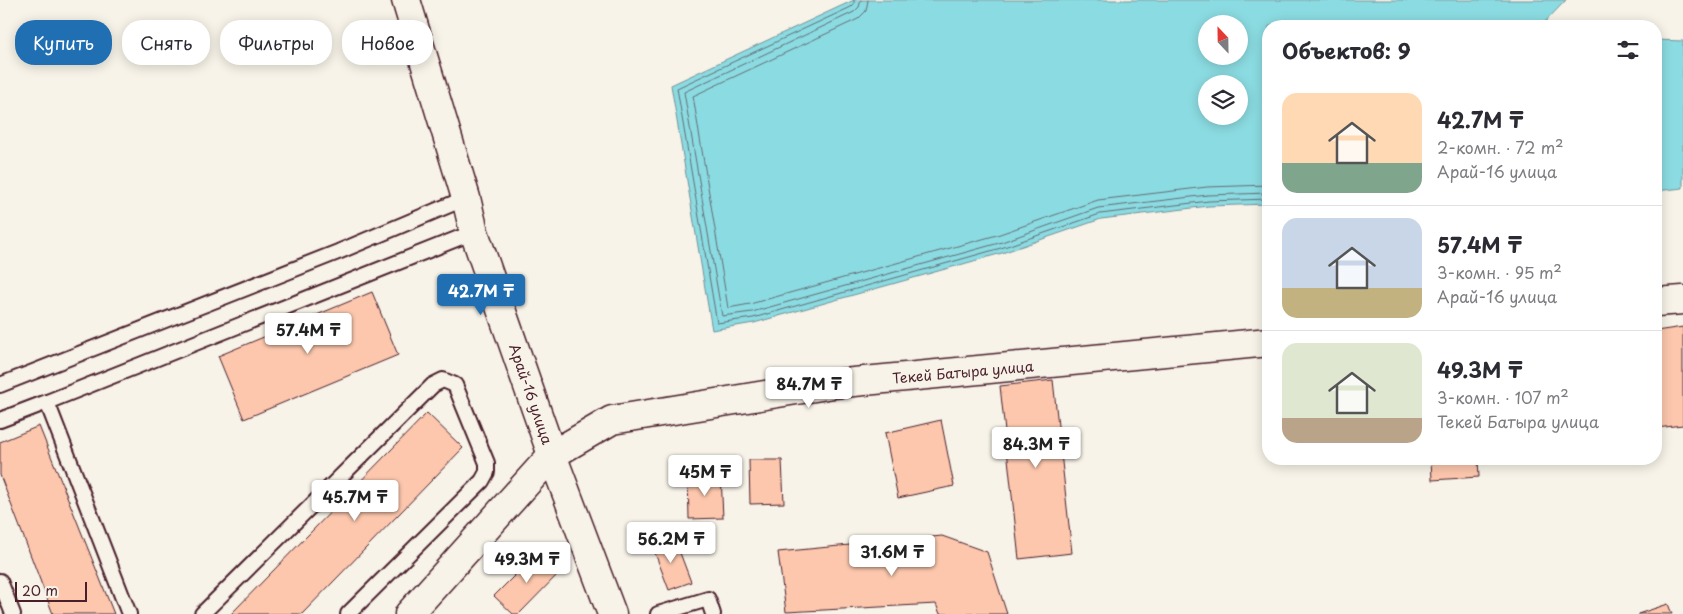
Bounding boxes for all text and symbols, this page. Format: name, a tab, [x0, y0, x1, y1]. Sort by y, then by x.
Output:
north arrow	[1198, 15, 1248, 65]
map controls	[1198, 15, 1248, 125]
chip: Купить	[15, 20, 112, 65]
chip: Снять	[122, 20, 210, 65]
chip: Фильтры	[220, 20, 332, 65]
chip: Новое	[342, 20, 433, 65]
text: Объектов: 9	[1282, 34, 1411, 66]
icon: filters	[1614, 36, 1642, 64]
button: layers	[1198, 75, 1248, 125]
text: 42.7M ₸	[1437, 103, 1523, 135]
icon: home	[1322, 113, 1382, 173]
text: 2-комн. · 72 m²	[1437, 135, 1564, 159]
text: Арай-16 улица	[1437, 159, 1557, 183]
text: 57.4M ₸	[1437, 228, 1522, 260]
icon: home	[1322, 238, 1382, 298]
text: 3-комн. · 95 m²	[1437, 260, 1562, 284]
pin: 42.7M ₸	[435, 274, 527, 316]
text: 42.7M ₸	[448, 278, 514, 302]
text: Арай-16 улица	[1437, 284, 1557, 308]
pin: 57.4M ₸	[262, 312, 354, 355]
text: 57.4M ₸	[276, 317, 340, 341]
street label: Арай-16 улица	[504, 341, 558, 447]
text: 49.3M ₸	[1437, 353, 1522, 385]
street label: Текей Батыра улица	[891, 355, 1035, 389]
icon: home	[1322, 363, 1382, 423]
pin: 84.7M ₸	[763, 366, 855, 409]
text: 84.7M ₸	[776, 371, 842, 395]
text: 3-комн. · 107 m²	[1437, 385, 1569, 409]
text: Текей Батыра улица	[1437, 409, 1599, 433]
pin: 84.3M ₸	[990, 426, 1082, 469]
text: 84.3M ₸	[1003, 431, 1069, 455]
pin: 45M ₸	[670, 454, 740, 497]
text: 45M ₸	[679, 459, 731, 483]
pin: 45.7M ₸	[309, 480, 401, 522]
text: 45.7M ₸	[323, 484, 387, 508]
pin: 56.2M ₸	[625, 522, 717, 564]
text: 56.2M ₸	[638, 526, 704, 550]
pin: 31.6M ₸	[846, 534, 938, 577]
text: 31.6M ₸	[860, 539, 924, 563]
pin: 49.3M ₸	[481, 542, 573, 584]
text: 49.3M ₸	[494, 546, 560, 570]
scale bar	[15, 579, 88, 602]
text: 20 m	[22, 580, 58, 601]

